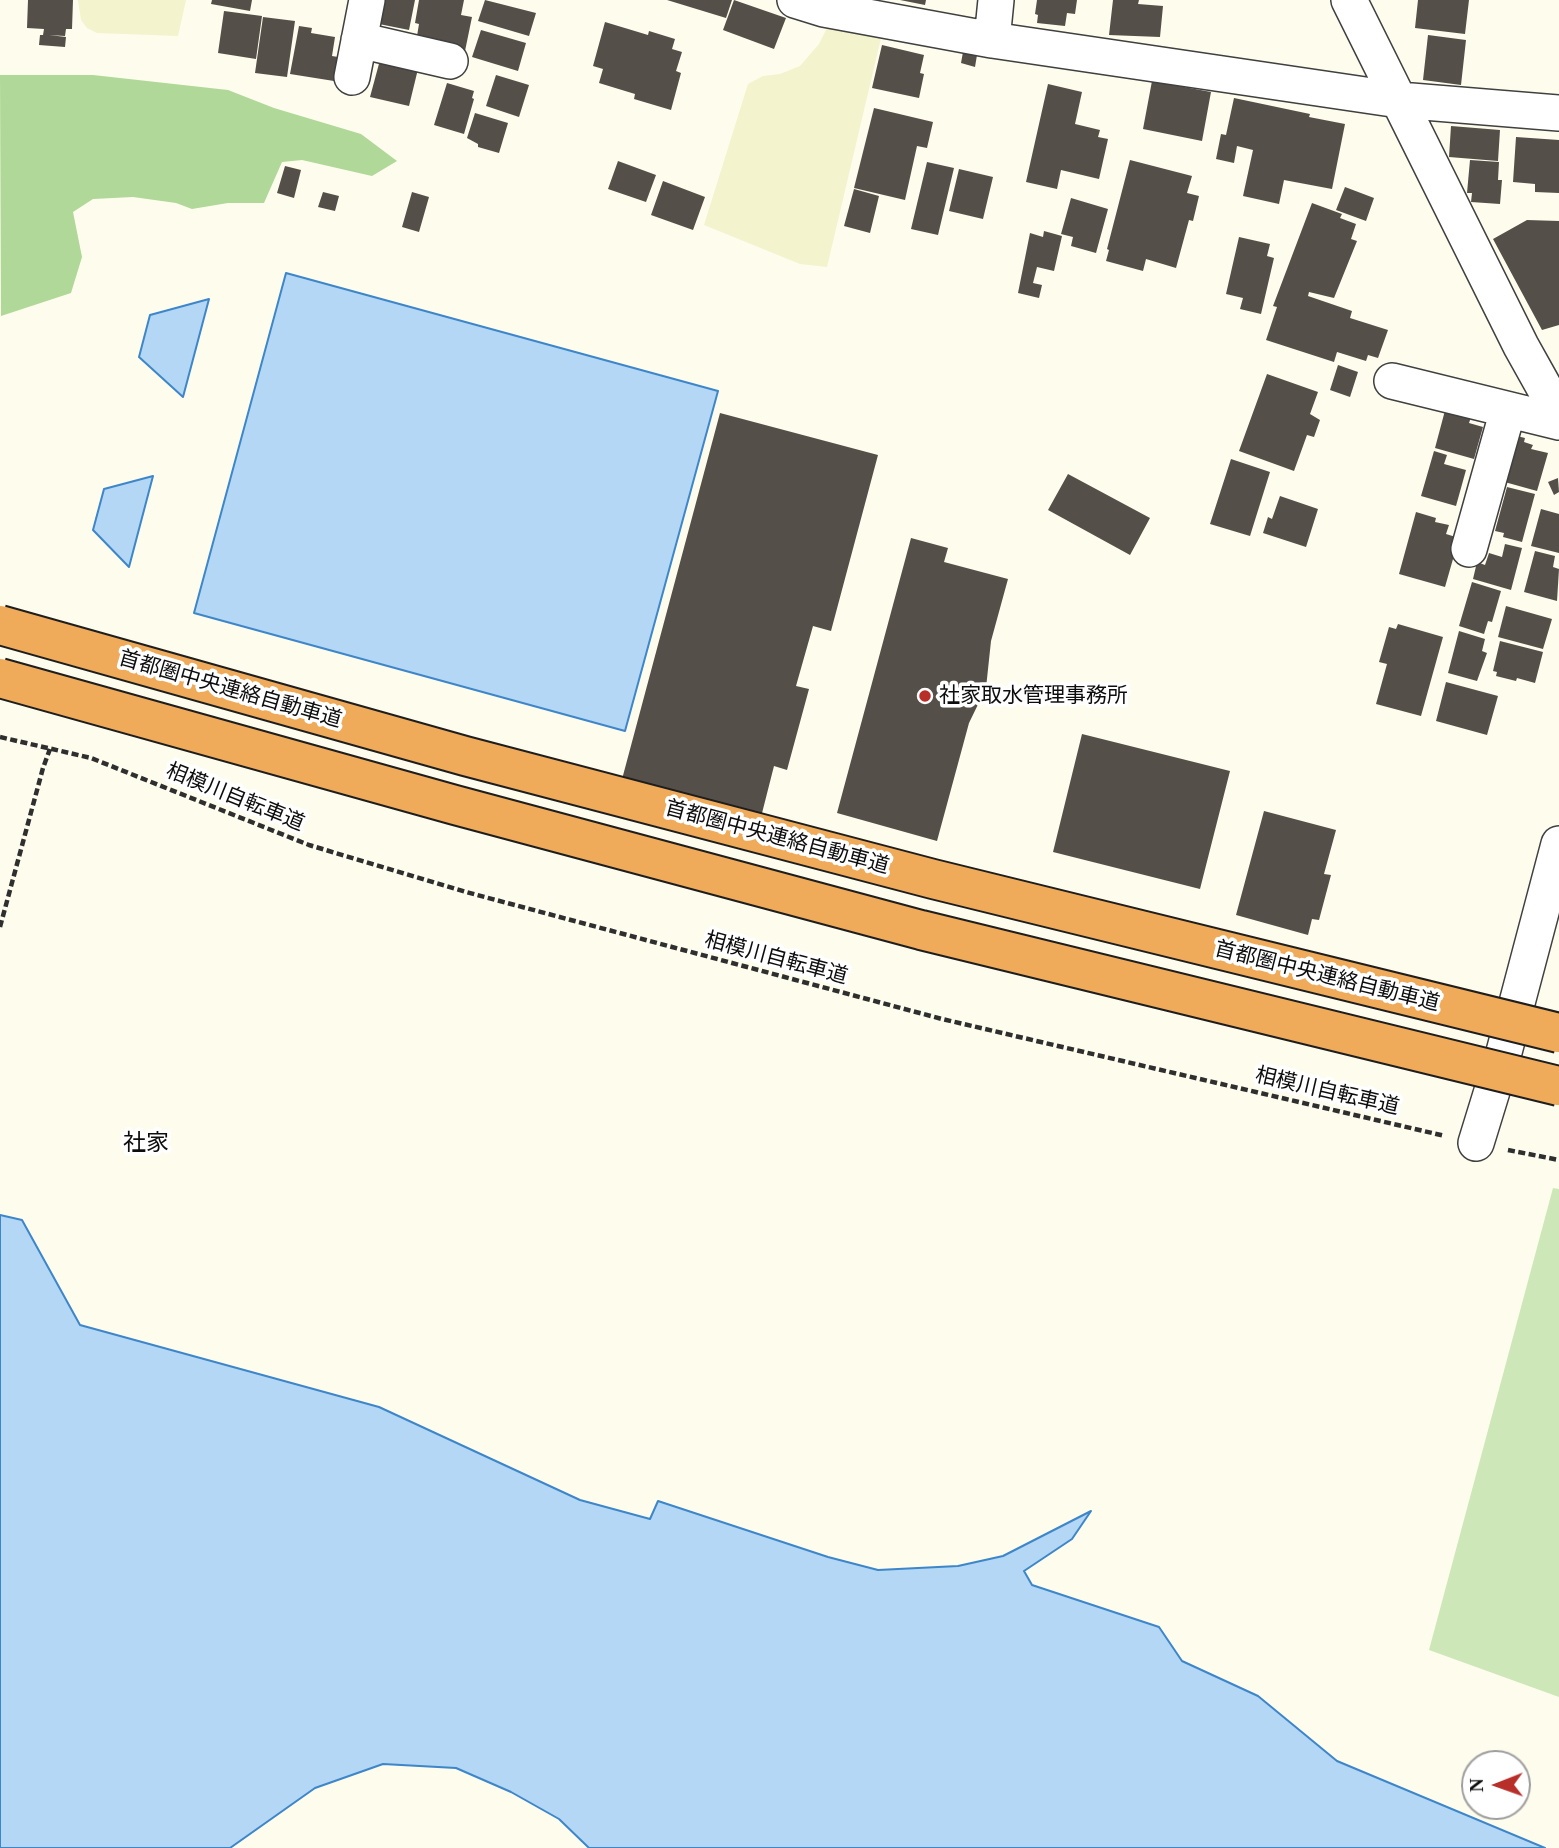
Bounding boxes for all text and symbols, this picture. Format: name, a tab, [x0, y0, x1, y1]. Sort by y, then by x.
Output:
street label: 首都圏中央連絡自動車道	[116, 646, 344, 734]
place label: 社家取水管理事務所	[939, 683, 1128, 709]
marker: 社家取水管理事務所	[917, 688, 933, 704]
street label: 相模川自転車道	[162, 759, 308, 837]
street label: 首都圏中央連絡自動車道	[662, 796, 892, 880]
street label: 相模川自転車道	[702, 928, 850, 990]
street label: 首都圏中央連絡自動車道	[1212, 937, 1442, 1017]
street label: 相模川自転車道	[1253, 1063, 1401, 1121]
district label: 社家	[123, 1130, 169, 1158]
north arrow	[1461, 1750, 1531, 1820]
text: N	[1466, 1778, 1487, 1792]

